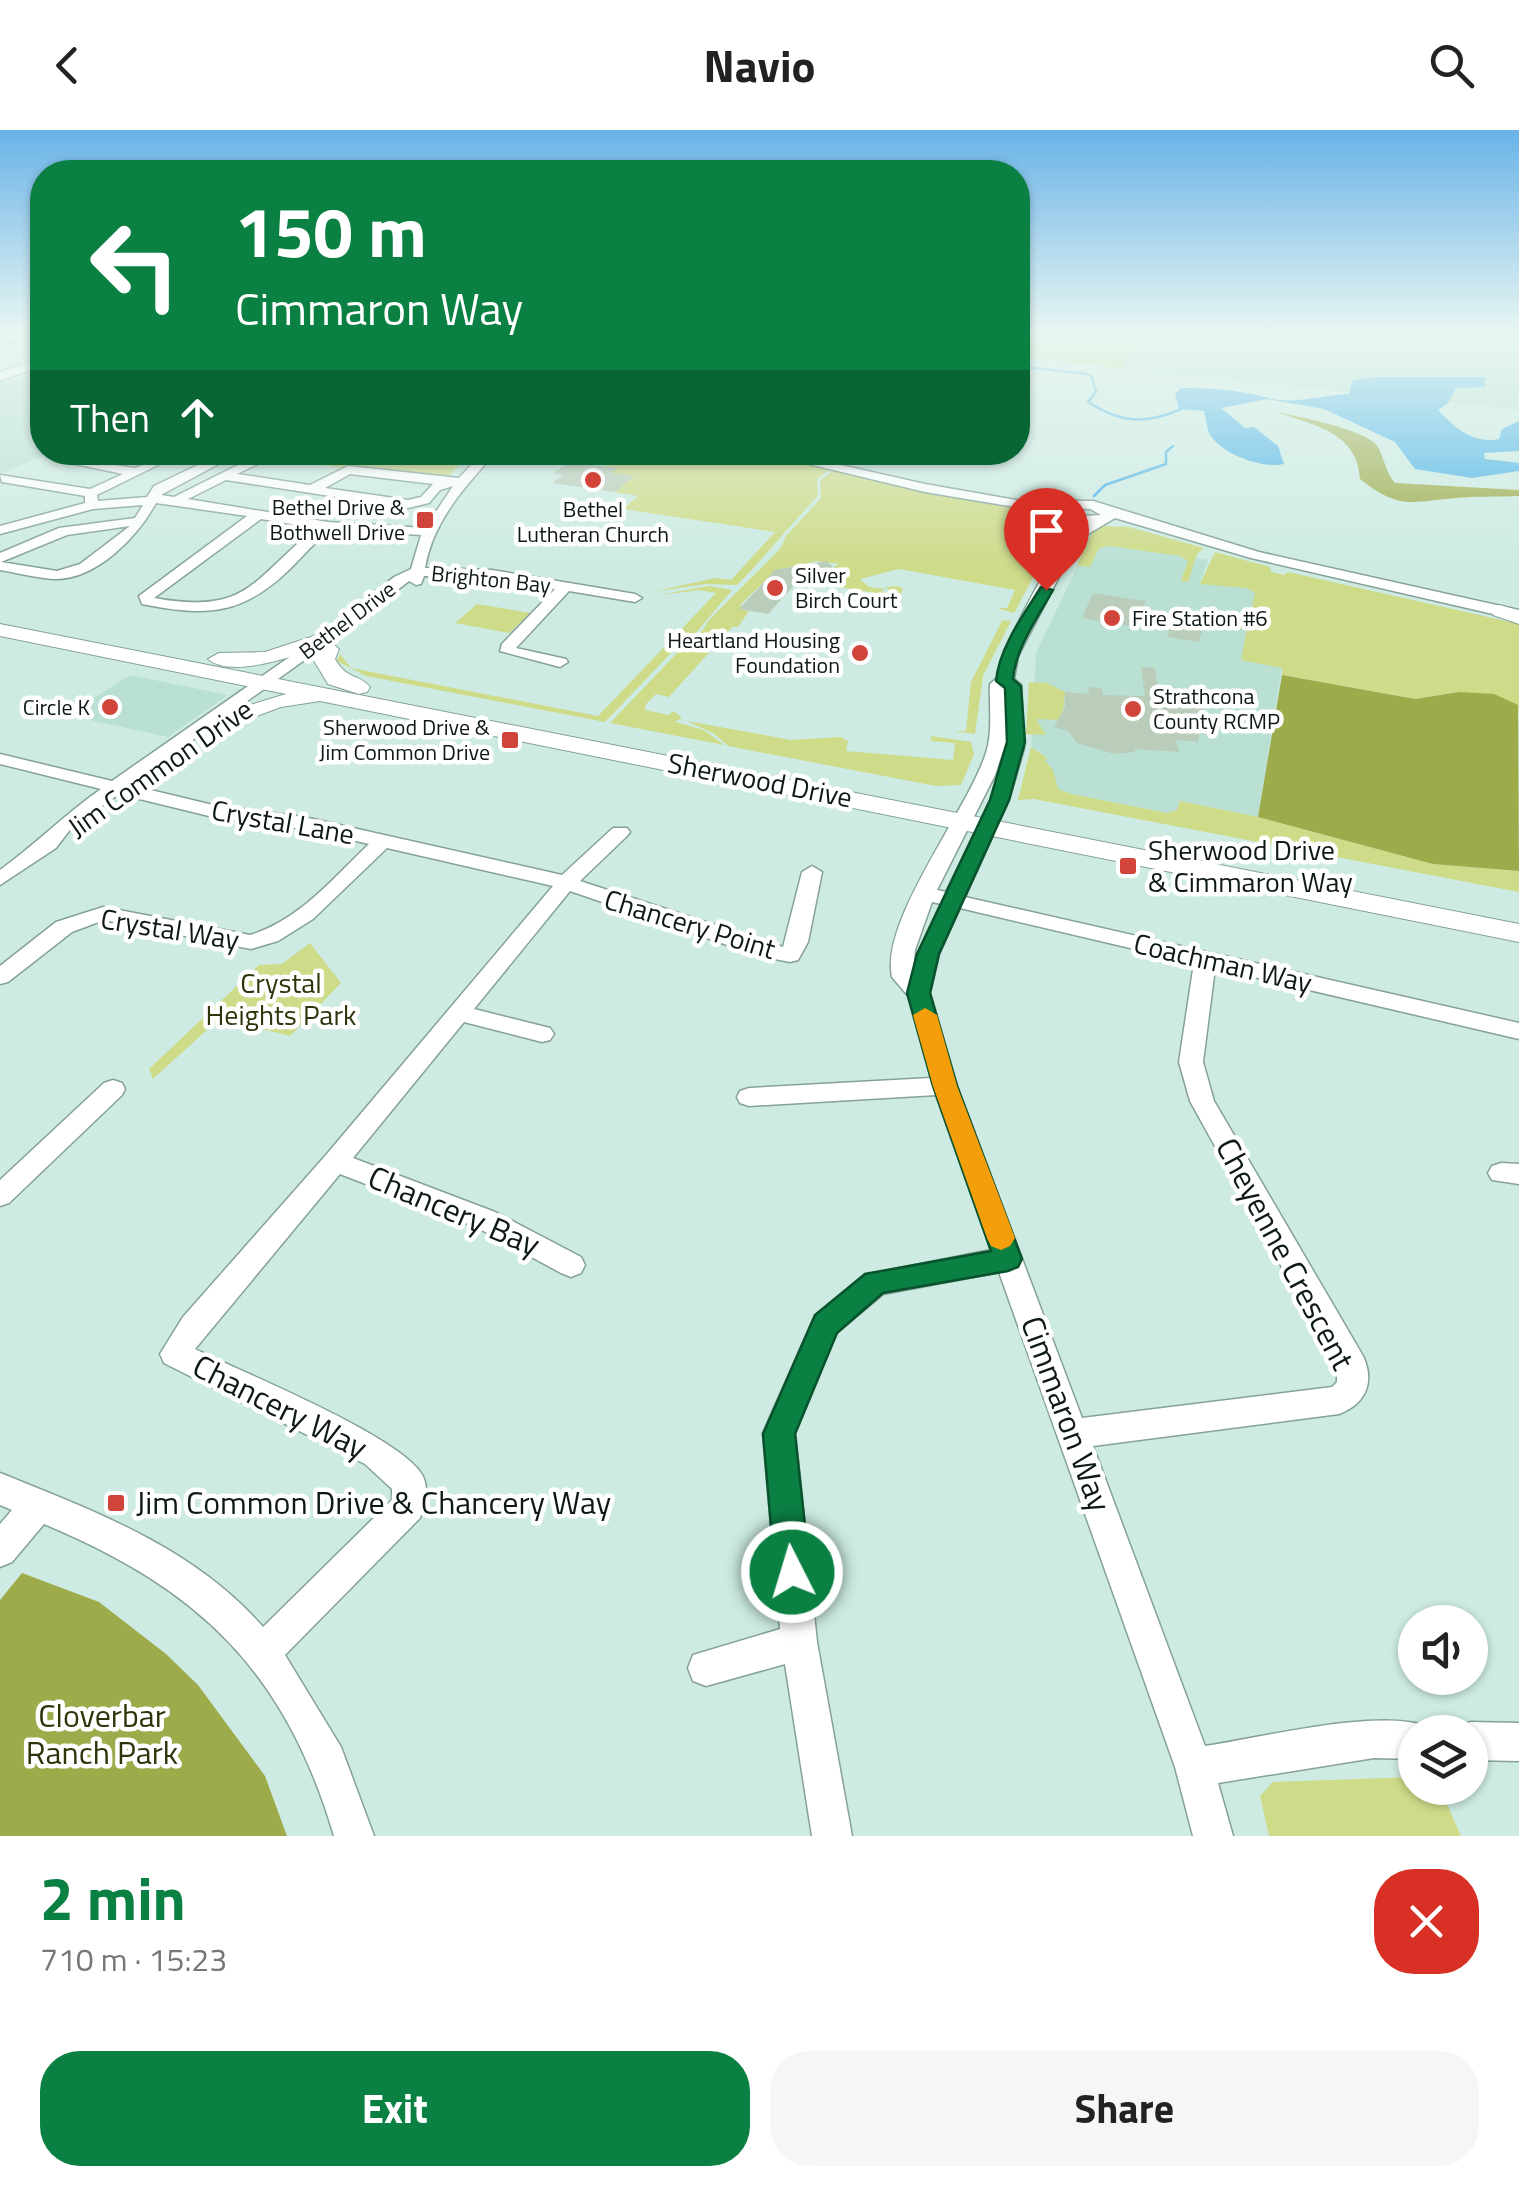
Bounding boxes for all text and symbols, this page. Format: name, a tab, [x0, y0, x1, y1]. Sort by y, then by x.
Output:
text: Navio	[704, 31, 815, 99]
icon: back	[40, 38, 95, 93]
icon: search	[1424, 38, 1479, 93]
text: 150 m	[235, 178, 427, 284]
icon: left	[70, 200, 200, 330]
text: Cimmaron Way	[235, 274, 523, 342]
text: Then	[70, 389, 150, 447]
icon: ahead	[170, 390, 225, 445]
marker: Bethel Lutheran Church	[582, 469, 604, 491]
pin	[1004, 488, 1089, 591]
place label: Bethel Drive & Bothwell Drive	[270, 490, 405, 549]
place label: Bethel Lutheran Church	[517, 492, 669, 551]
icon: arrive	[1019, 503, 1074, 558]
marker: Bethel Drive & Bothwell Drive	[414, 509, 436, 531]
street label: Brighton Bay	[429, 556, 553, 602]
place label: Silver Birch Court	[795, 558, 898, 617]
street label: Bethel Drive	[292, 572, 402, 668]
marker: Silver Birch Court	[764, 577, 786, 599]
place label: Fire Station #6	[1132, 601, 1268, 635]
marker: Fire Station #6	[1101, 607, 1123, 629]
place label: Heartland Housing Foundation	[667, 623, 840, 682]
marker: Heartland Housing Foundation	[849, 642, 871, 664]
place label: Strathcona County RCMP	[1153, 679, 1280, 738]
street label: Jim Common Drive	[58, 688, 261, 848]
place label: Circle K	[23, 690, 90, 724]
marker: Circle K	[99, 696, 121, 718]
marker: Strathcona County RCMP	[1122, 698, 1144, 720]
place label: Sherwood Drive & Jim Common Drive	[319, 710, 490, 769]
marker: Sherwood Drive & Jim Common Drive	[499, 729, 521, 751]
street label: Sherwood Drive	[664, 741, 856, 818]
street label: Crystal Lane	[208, 788, 358, 855]
place label: Sherwood Drive & Cimmaron Way	[1148, 828, 1353, 903]
marker: Sherwood Drive & Cimmaron Way	[1117, 855, 1139, 877]
street label: Chancery Point	[599, 877, 781, 970]
street label: Crystal Way	[98, 896, 242, 961]
street label: Coachman Way	[1130, 921, 1316, 1004]
park label: Crystal Heights Park	[206, 961, 356, 1036]
street label: Cheyenne Crescent	[1204, 1129, 1367, 1378]
street label: Chancery Bay	[361, 1152, 548, 1268]
street label: Cimmaron Way	[1009, 1309, 1125, 1518]
street label: Chancery Way	[185, 1341, 376, 1471]
place label: Jim Common Drive & Chancery Way	[136, 1478, 611, 1526]
marker: Jim Common Drive & Chancery Way	[105, 1492, 127, 1514]
position arrow	[740, 1520, 844, 1624]
map controls	[1398, 1605, 1488, 1805]
button: sound	[1398, 1605, 1488, 1695]
park label: Cloverbar Ranch Park	[26, 1691, 178, 1776]
button: layers	[1398, 1715, 1488, 1805]
text: 2 min	[40, 1852, 186, 1943]
button: close	[1374, 1869, 1479, 1974]
text: 710 m · 15:23	[40, 1935, 227, 1983]
button: Exit	[40, 2051, 750, 2166]
button: Share	[770, 2051, 1479, 2166]

